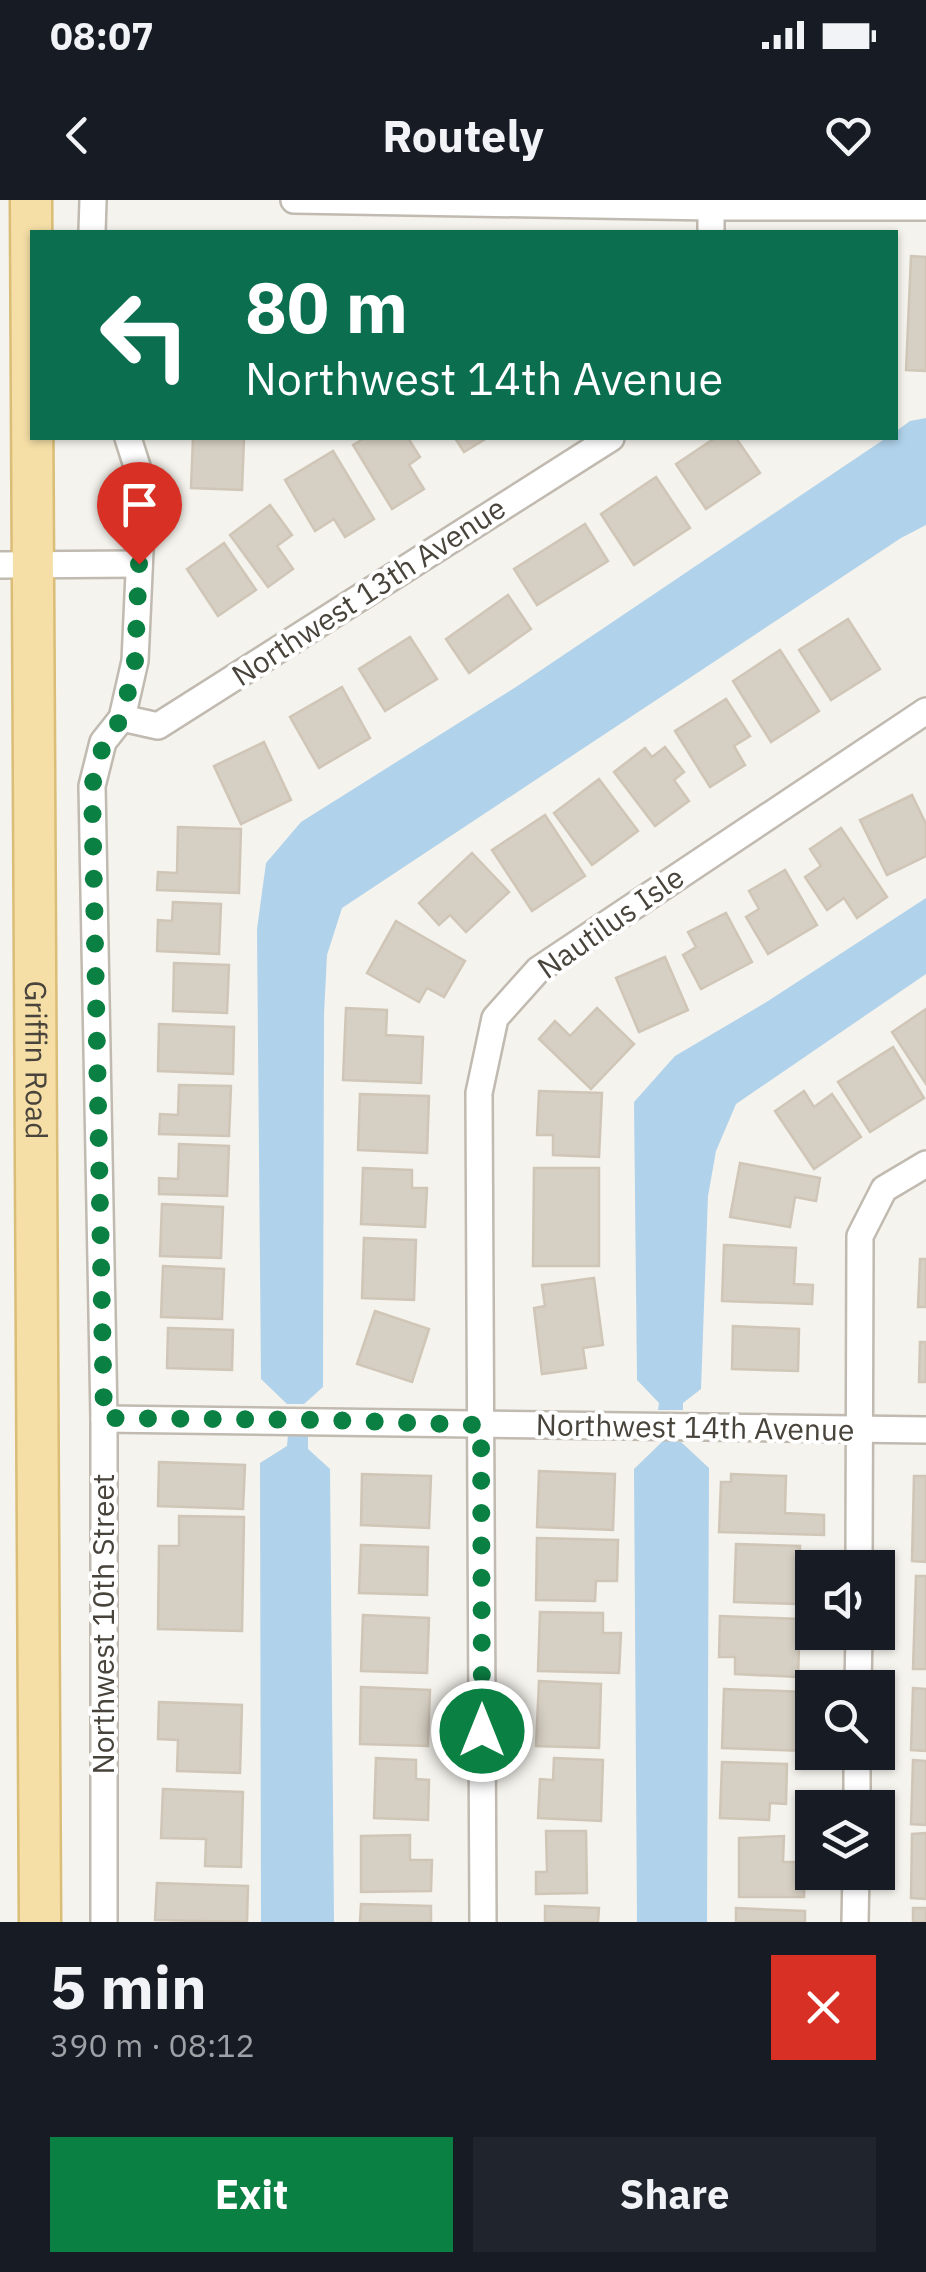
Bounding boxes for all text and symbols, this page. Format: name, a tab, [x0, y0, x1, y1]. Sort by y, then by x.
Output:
text: 08:07	[50, 11, 154, 60]
text: Routely	[382, 106, 544, 164]
icon: back	[50, 108, 105, 163]
icon: heart	[821, 108, 876, 163]
text: 80 m	[245, 261, 408, 352]
icon: left	[80, 270, 210, 400]
text: Northwest 14th Avenue	[245, 349, 723, 407]
pin	[97, 462, 182, 565]
icon: arrive	[112, 477, 167, 532]
street label: Northwest 13th Avenue	[224, 488, 512, 694]
street label: Nautilus Isle	[529, 857, 691, 987]
street label: Griffin Road	[17, 980, 57, 1140]
street label: Northwest 14th Avenue	[535, 1404, 855, 1449]
street label: Northwest 10th Street	[83, 1474, 122, 1774]
map controls	[795, 1550, 895, 1890]
button: sound	[795, 1550, 895, 1650]
button: search	[795, 1670, 895, 1770]
position arrow	[430, 1679, 534, 1783]
button: layers	[795, 1790, 895, 1890]
text: 5 min	[50, 1947, 207, 2026]
button: close	[771, 1955, 876, 2060]
text: 390 m · 08:12	[50, 2024, 255, 2066]
button: Exit	[50, 2137, 453, 2252]
button: Share	[473, 2137, 876, 2252]

